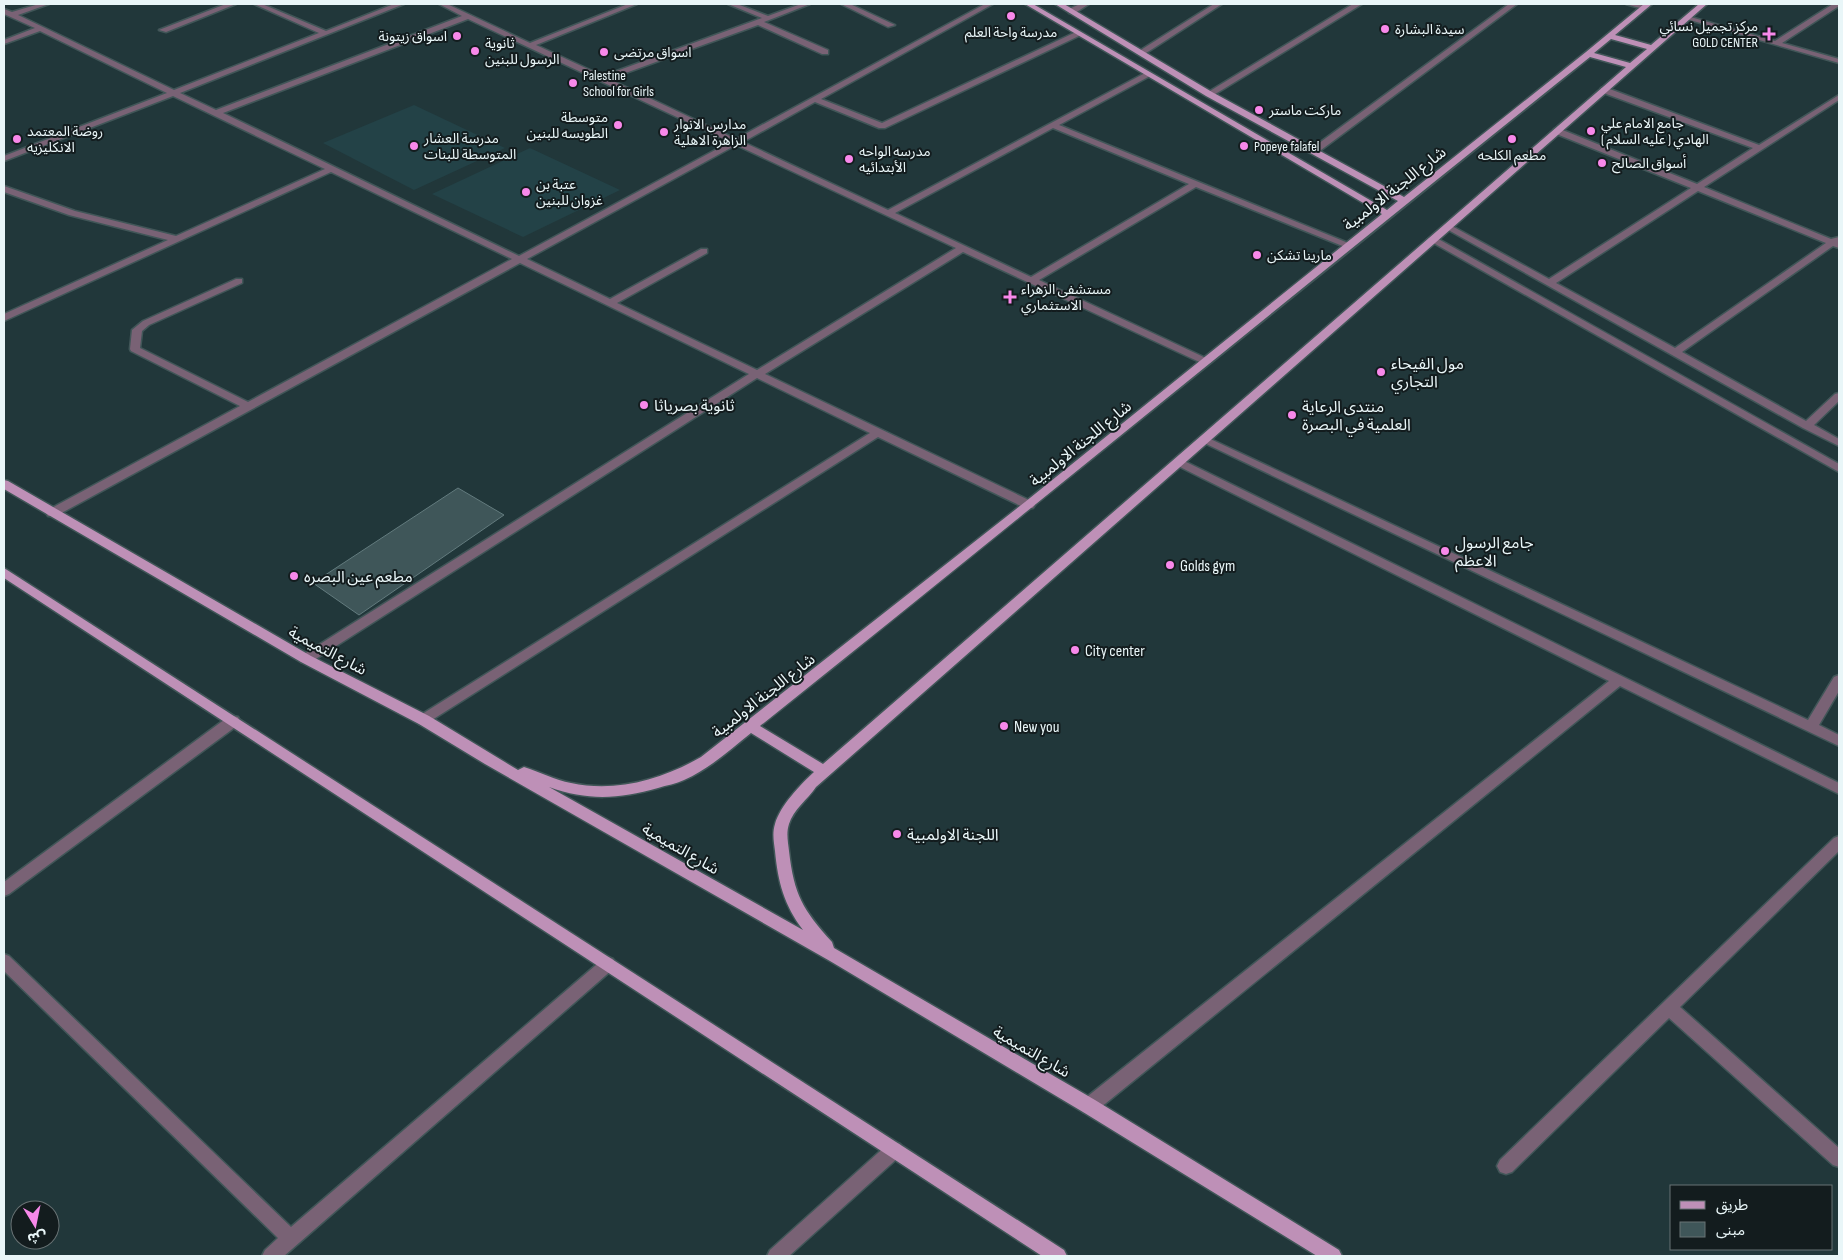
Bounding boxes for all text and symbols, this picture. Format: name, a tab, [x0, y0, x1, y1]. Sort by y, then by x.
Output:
marker: مدرسة واحة العلم	[1005, 10, 1017, 22]
place label: مركز تجميل نسائي GOLD CENTER	[1659, 18, 1759, 51]
place label: سيدة البشارة	[1395, 21, 1465, 38]
marker: سيدة البشارة	[1379, 23, 1391, 35]
place label: مدرسة واحة العلم	[965, 24, 1057, 43]
marker: مركز تجميل نسائي GOLD CENTER	[1762, 27, 1776, 41]
place label: اسواق زيتونة	[378, 28, 447, 45]
marker: اسواق زيتونة	[451, 30, 463, 42]
place label: ثانوية الرسول للبنين	[485, 35, 560, 68]
place label: اسواق مرتضى	[614, 44, 692, 61]
marker: ثانوية الرسول للبنين	[469, 45, 481, 57]
marker: اسواق مرتضى	[598, 46, 610, 58]
place label: Palestine School for Girls	[583, 67, 654, 100]
marker: Palestine School for Girls	[567, 77, 579, 89]
place label: ماركت ماستر	[1268, 102, 1341, 119]
marker: ماركت ماستر	[1253, 104, 1265, 116]
place label: متوسطة الطويسه للبنين	[526, 109, 608, 142]
place label: جامع الامام علي الهادي ( عليه السلام )	[1601, 115, 1709, 150]
place label: مدارس الانوار الزاهرة الاهلية	[673, 116, 746, 149]
marker: متوسطة الطويسه للبنين	[612, 119, 624, 131]
place label: روضة المعتمد الانكليزيه	[27, 123, 103, 156]
marker: جامع الامام علي الهادي ( عليه السلام )	[1585, 125, 1597, 137]
marker: مدارس الانوار الزاهرة الاهلية	[658, 126, 670, 138]
place label: مدرسة العشار المتوسطة للبنات	[423, 130, 516, 163]
marker: روضة المعتمد الانكليزيه	[11, 133, 23, 145]
marker: مطعم الكلحه	[1506, 133, 1518, 145]
place label: Popeye falafel	[1254, 138, 1319, 155]
marker: مدرسة العشار المتوسطة للبنات	[408, 140, 420, 152]
marker: Popeye falafel	[1238, 140, 1250, 152]
place label: مدرسه الواحه الأبتدائيه	[859, 143, 930, 176]
street label: شارع اللجنة الاولمبية	[1340, 143, 1451, 237]
place label: مطعم الكلحه	[1478, 147, 1546, 166]
marker: مدرسه الواحه الأبتدائيه	[843, 153, 855, 165]
place label: أسواق الصالح	[1612, 154, 1687, 174]
marker: أسواق الصالح	[1596, 157, 1608, 169]
place label: عتبة بن غزوان للبنين	[536, 176, 603, 209]
marker: عتبة بن غزوان للبنين	[520, 186, 532, 198]
place label: مارينا تشكن	[1267, 247, 1332, 264]
marker: مارينا تشكن	[1251, 249, 1263, 261]
place label: مستشفى الزهراء الاستثماري	[1021, 281, 1111, 316]
marker: مستشفى الزهراء الاستثماري	[1003, 290, 1017, 304]
place label: مول الفيحاء التجاري	[1391, 355, 1464, 394]
marker: مول الفيحاء التجاري	[1375, 366, 1387, 378]
place label: ثانوية بصرياثا	[654, 397, 735, 416]
street label: شارع اللجنة الاولمبية	[1026, 397, 1137, 493]
place label: منتدى الرعاية العلمية في البصرة	[1302, 398, 1411, 437]
marker: ثانوية بصرياثا	[638, 399, 650, 411]
marker: منتدى الرعاية العلمية في البصرة	[1286, 409, 1298, 421]
place label: جامع الرسول الاعظم	[1455, 534, 1534, 573]
marker: جامع الرسول الاعظم	[1439, 545, 1451, 557]
place label: Golds gym	[1180, 557, 1235, 576]
marker: Golds gym	[1164, 559, 1176, 571]
place label: مطعم عين البصره	[304, 568, 413, 589]
marker: مطعم عين البصره	[288, 570, 300, 582]
street label: شارع التميمية	[284, 623, 370, 682]
place label: City center	[1085, 642, 1145, 661]
marker: City center	[1069, 644, 1081, 656]
street label: شارع اللجنة الاولمبية	[709, 650, 820, 744]
place label: New you	[1014, 718, 1059, 737]
marker: New you	[998, 720, 1010, 732]
street label: شارع التميمية	[637, 820, 722, 881]
place label: اللجنة الاولمبية	[907, 826, 999, 845]
marker: اللجنة الاولمبية	[891, 828, 903, 840]
street label: شارع التميمية	[988, 1023, 1073, 1084]
legend	[1670, 1185, 1833, 1250]
text: طريق	[1716, 1196, 1748, 1215]
north arrow	[10, 1200, 60, 1250]
text: مبنى	[1716, 1221, 1745, 1240]
text: ش	[26, 1227, 48, 1247]

